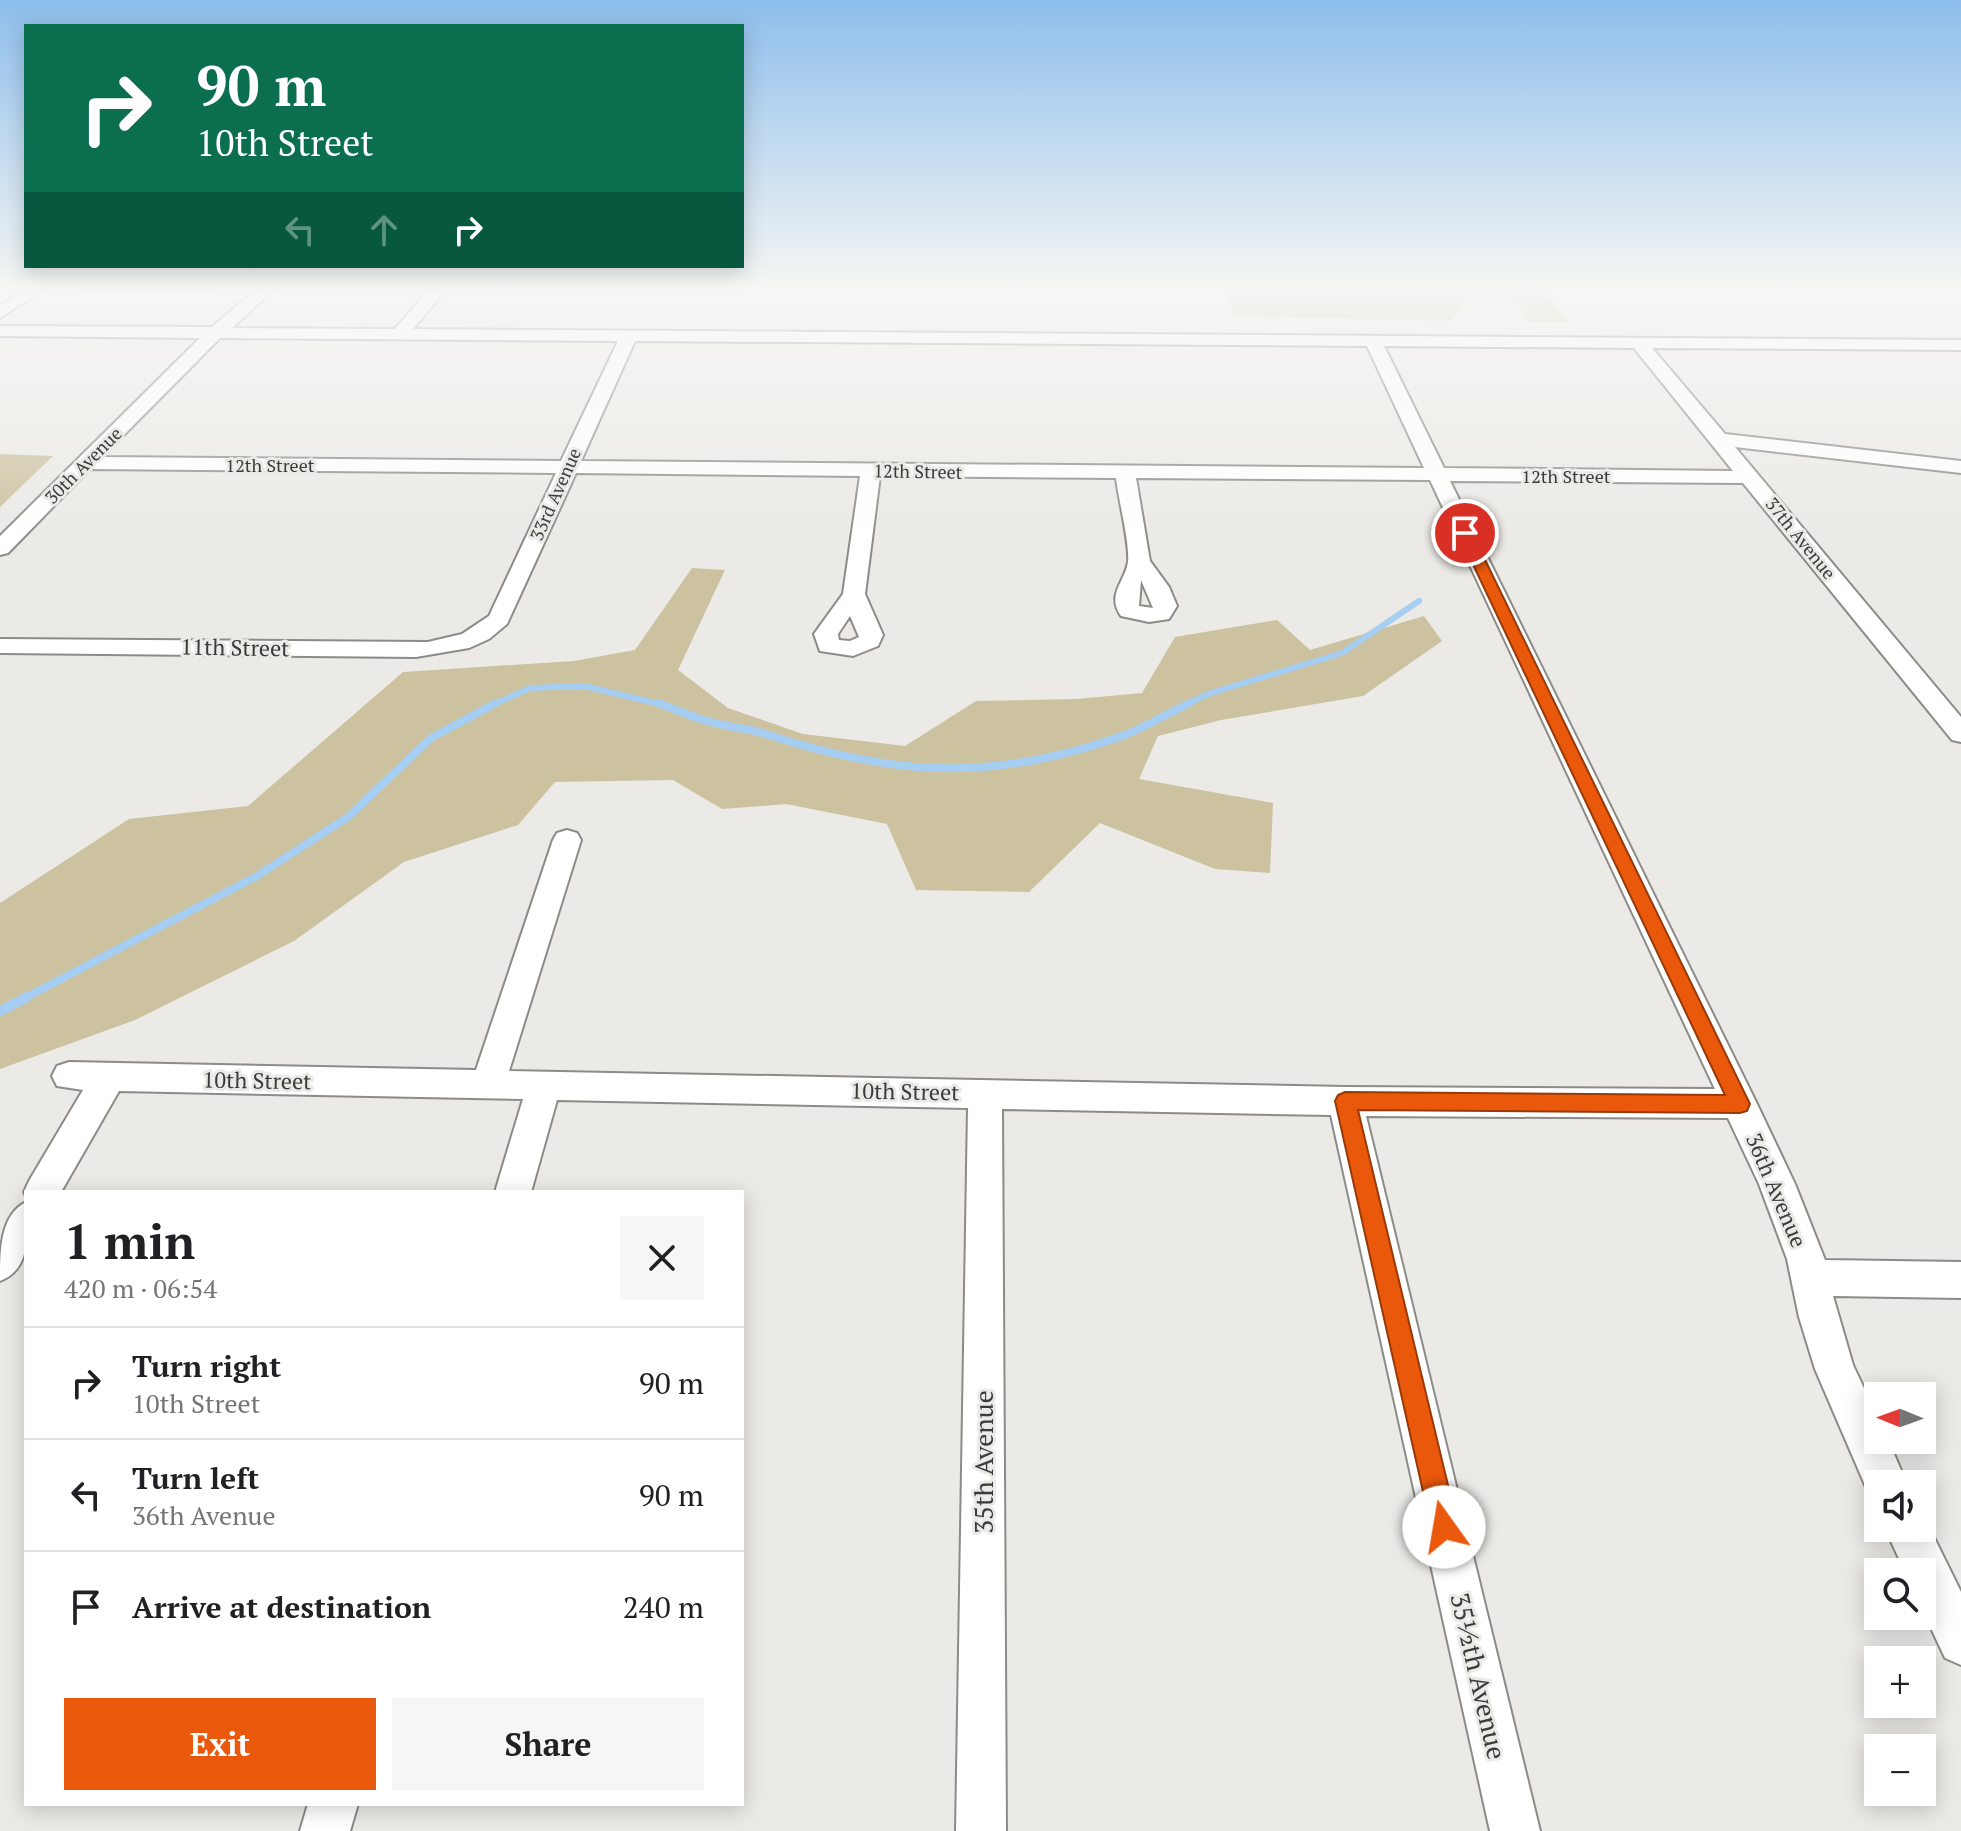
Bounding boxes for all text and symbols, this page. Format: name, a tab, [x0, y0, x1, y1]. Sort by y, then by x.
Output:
text: 90 m	[196, 48, 326, 122]
icon: right	[64, 56, 168, 160]
text: 10th Street	[196, 119, 374, 166]
icon: left	[278, 208, 322, 252]
icon: ahead	[362, 208, 406, 252]
icon: right	[446, 208, 490, 252]
street label: 30th Avenue	[39, 421, 127, 509]
street label: 33rd Avenue	[524, 444, 586, 544]
street label: 12th Street	[226, 453, 315, 477]
street label: 12th Street	[873, 458, 963, 484]
street label: 12th Street	[1522, 464, 1611, 488]
street label: 37th Avenue	[1761, 492, 1841, 584]
pin	[1431, 499, 1499, 567]
icon: arrive	[1443, 511, 1487, 555]
street label: 11th Street	[180, 632, 290, 662]
street label: 10th Street	[202, 1065, 312, 1095]
street label: 10th Street	[850, 1076, 960, 1106]
street label: 36th Avenue	[1740, 1128, 1814, 1252]
text: 1 min	[64, 1209, 195, 1273]
button: close	[620, 1216, 704, 1300]
text: 420 m · 06:54	[64, 1271, 217, 1305]
text: Turn right	[132, 1346, 281, 1386]
icon: right	[64, 1361, 108, 1405]
text: 90 m	[639, 1363, 704, 1403]
north arrow	[1864, 1382, 1936, 1454]
map controls	[1864, 1382, 1936, 1806]
text: 10th Street	[132, 1386, 260, 1420]
street label: 35th Avenue	[966, 1390, 1000, 1534]
text: Turn left	[132, 1458, 259, 1498]
button: sound	[1864, 1470, 1936, 1542]
icon: left	[64, 1473, 108, 1517]
text: 90 m	[639, 1475, 704, 1515]
position arrow	[1402, 1485, 1486, 1569]
text: 36th Avenue	[132, 1498, 276, 1532]
button: search	[1864, 1558, 1936, 1630]
icon: arrive	[64, 1585, 108, 1629]
text: Arrive at destination	[132, 1587, 431, 1627]
text: 240 m	[623, 1587, 704, 1627]
street label: 35½th Avenue	[1443, 1590, 1515, 1762]
button: +	[1864, 1646, 1936, 1718]
button: Exit	[64, 1698, 376, 1790]
button: Share	[392, 1698, 704, 1790]
button: −	[1864, 1734, 1936, 1806]

